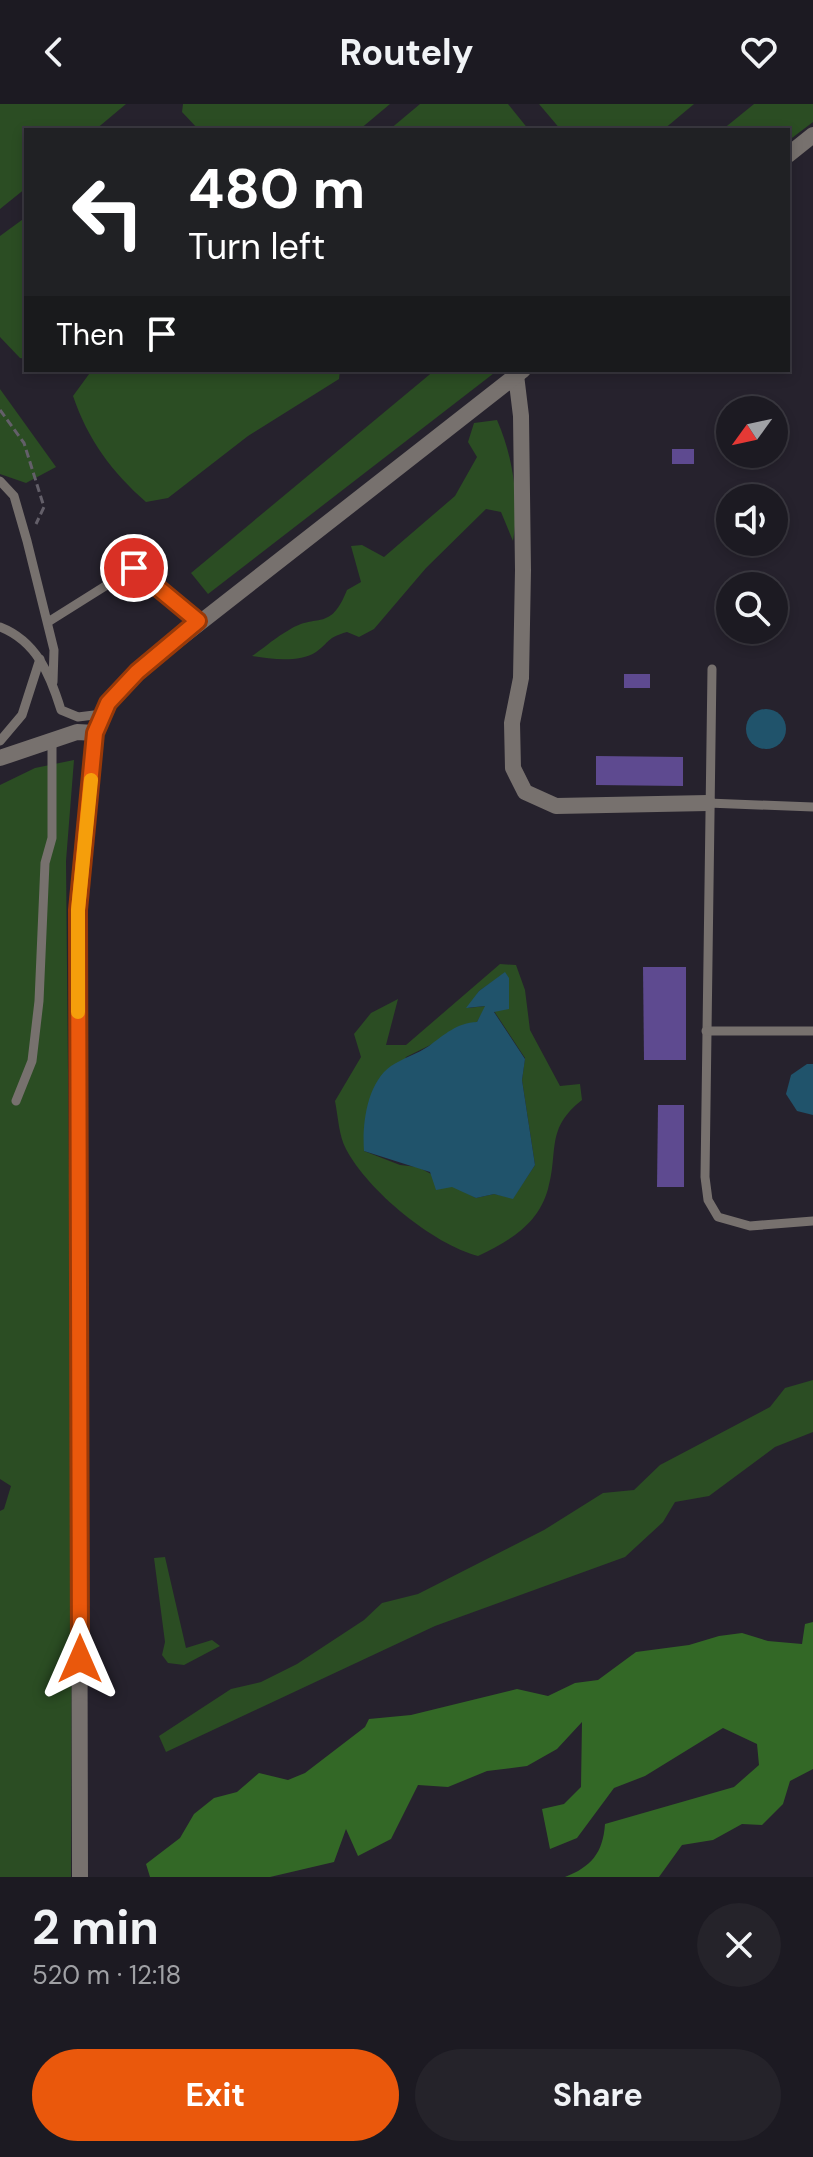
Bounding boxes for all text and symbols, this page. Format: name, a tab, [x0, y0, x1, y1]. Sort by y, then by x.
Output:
text: Routely	[340, 29, 473, 76]
icon: back	[32, 30, 76, 74]
icon: heart	[737, 30, 781, 74]
text: 480 m	[188, 152, 365, 225]
icon: left	[56, 160, 160, 264]
text: Turn left	[188, 223, 325, 270]
icon: arrive	[140, 312, 184, 356]
text: Then	[56, 315, 124, 354]
north arrow	[716, 396, 788, 468]
map controls	[716, 396, 788, 644]
button: sound	[716, 484, 788, 556]
pin	[100, 534, 168, 602]
icon: arrive	[112, 546, 156, 590]
button: search	[716, 572, 788, 644]
position arrow	[38, 1617, 122, 1701]
text: 2 min	[32, 1896, 159, 1959]
button: close	[697, 1903, 781, 1987]
text: 520 m · 12:18	[32, 1958, 181, 1992]
button: Exit	[32, 2049, 399, 2141]
button: Share	[415, 2049, 781, 2141]

